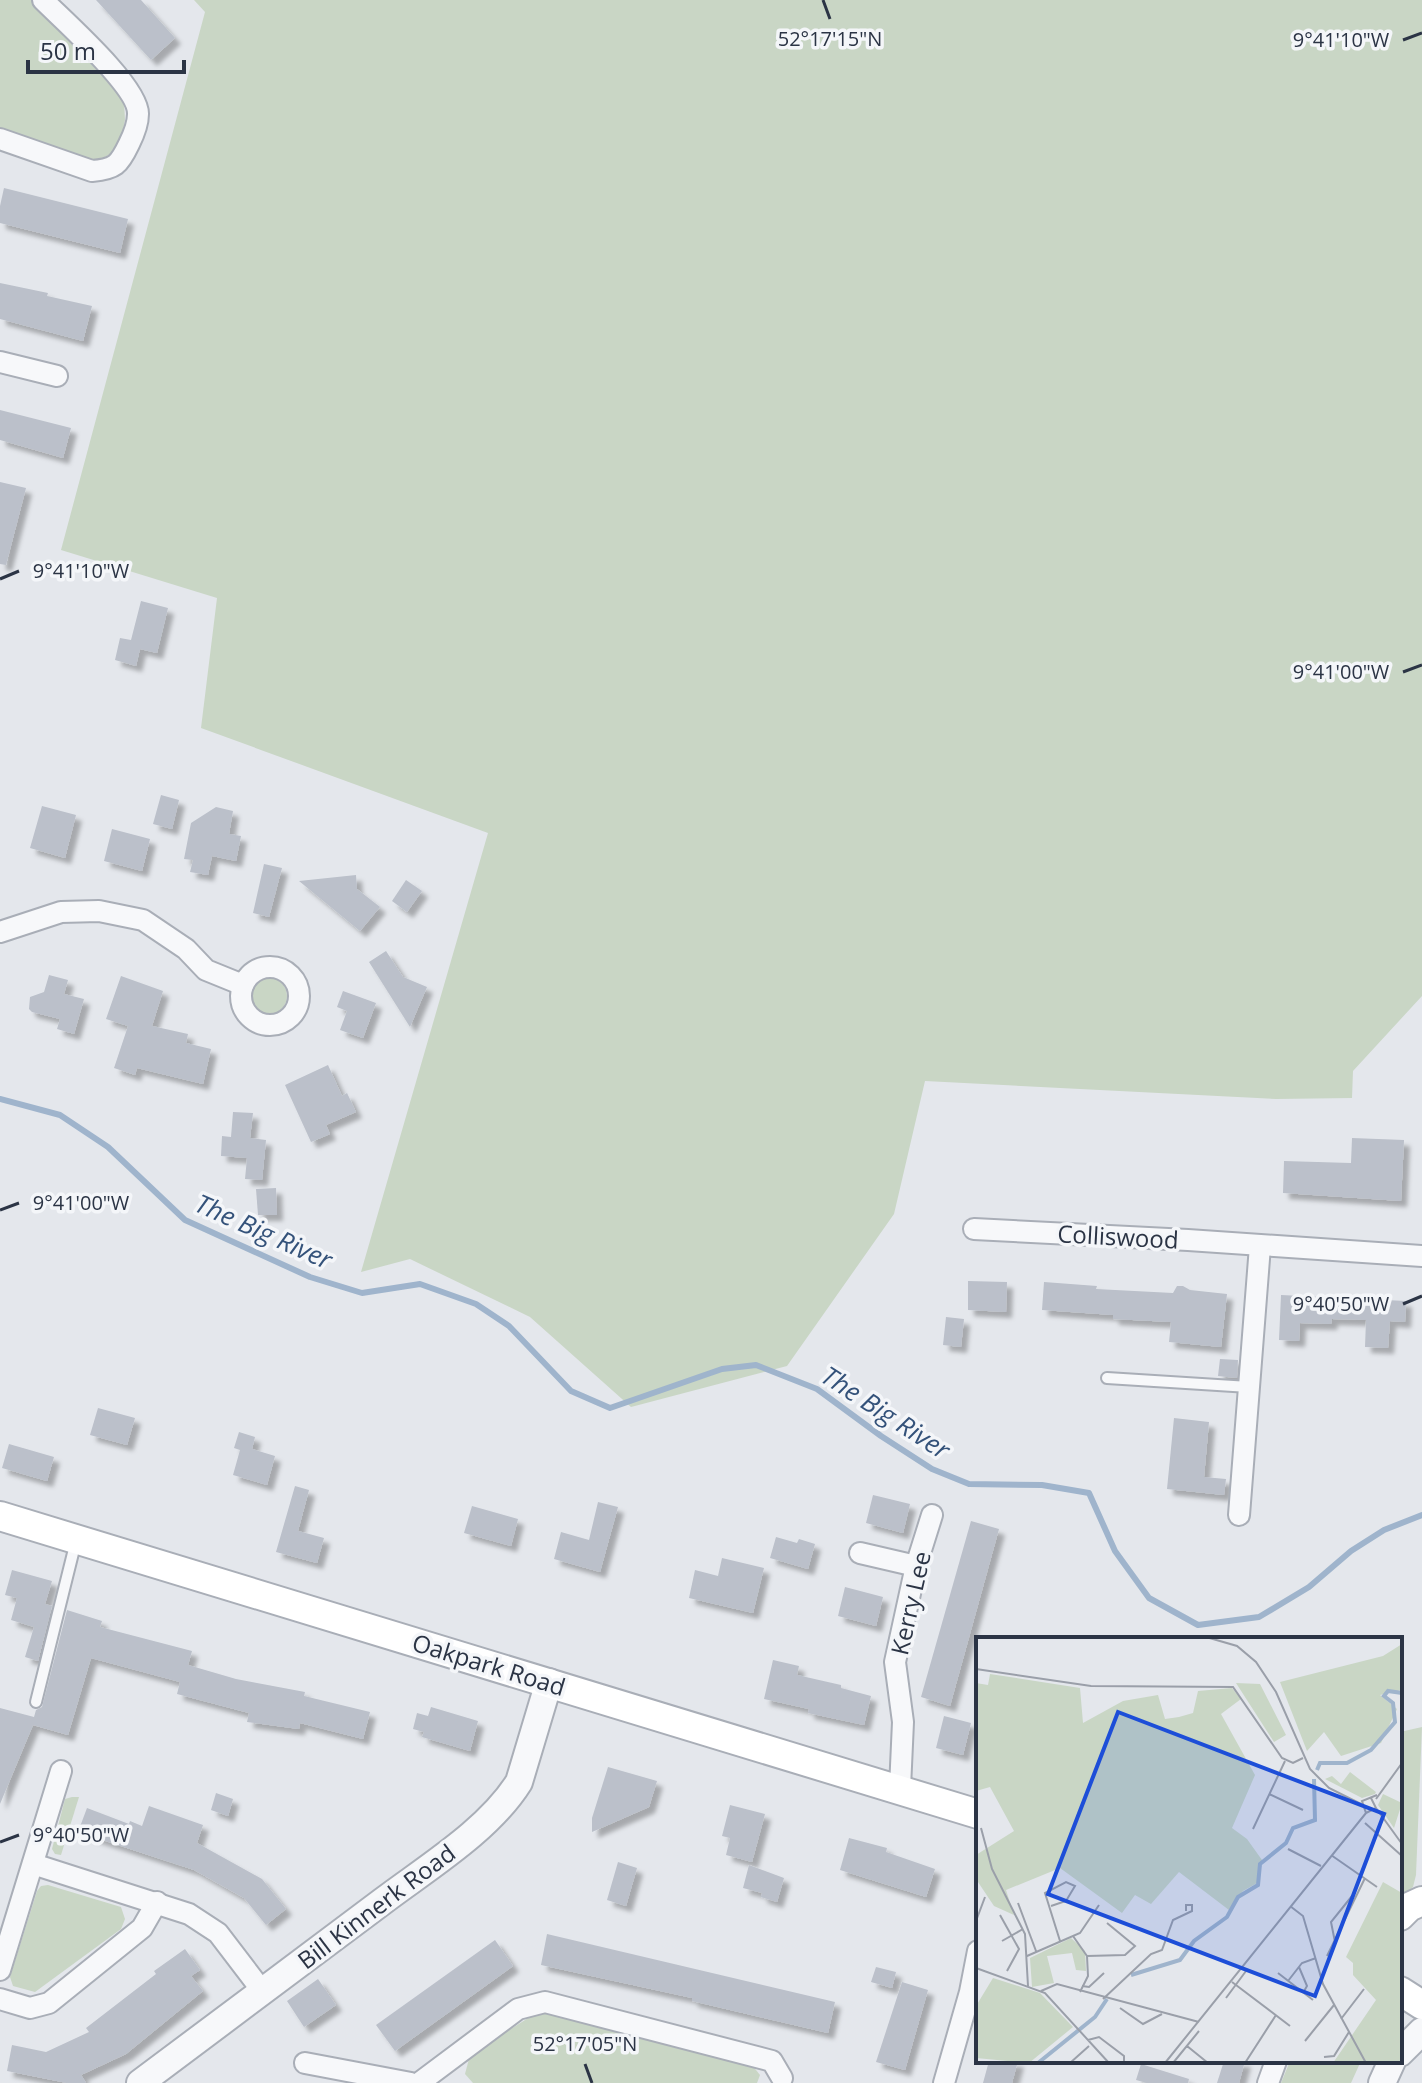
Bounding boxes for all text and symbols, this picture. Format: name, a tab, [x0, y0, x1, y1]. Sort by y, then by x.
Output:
scale bar	[28, 24, 184, 74]
text: 52°17'15"N	[778, 25, 882, 52]
text: 9°41'10"W	[1293, 26, 1390, 53]
text: 50 m	[40, 34, 96, 67]
text: 9°41'10"W	[33, 557, 130, 584]
text: 9°41'00"W	[1293, 658, 1390, 685]
water label: The Big River	[190, 1185, 340, 1278]
text: 9°41'00"W	[33, 1189, 130, 1216]
street label: Colliswood	[1057, 1216, 1179, 1256]
text: 9°40'50"W	[1293, 1290, 1390, 1317]
water label: The Big River	[815, 1357, 959, 1468]
street label: Kerry Lee	[882, 1548, 938, 1658]
street label: Oakpark Road	[408, 1625, 570, 1703]
inset map	[976, 1637, 1402, 2063]
text: 9°40'50"W	[33, 1821, 130, 1848]
street label: Bill Kinnerk Road	[290, 1836, 462, 1976]
text: 52°17'05"N	[533, 2030, 637, 2057]

